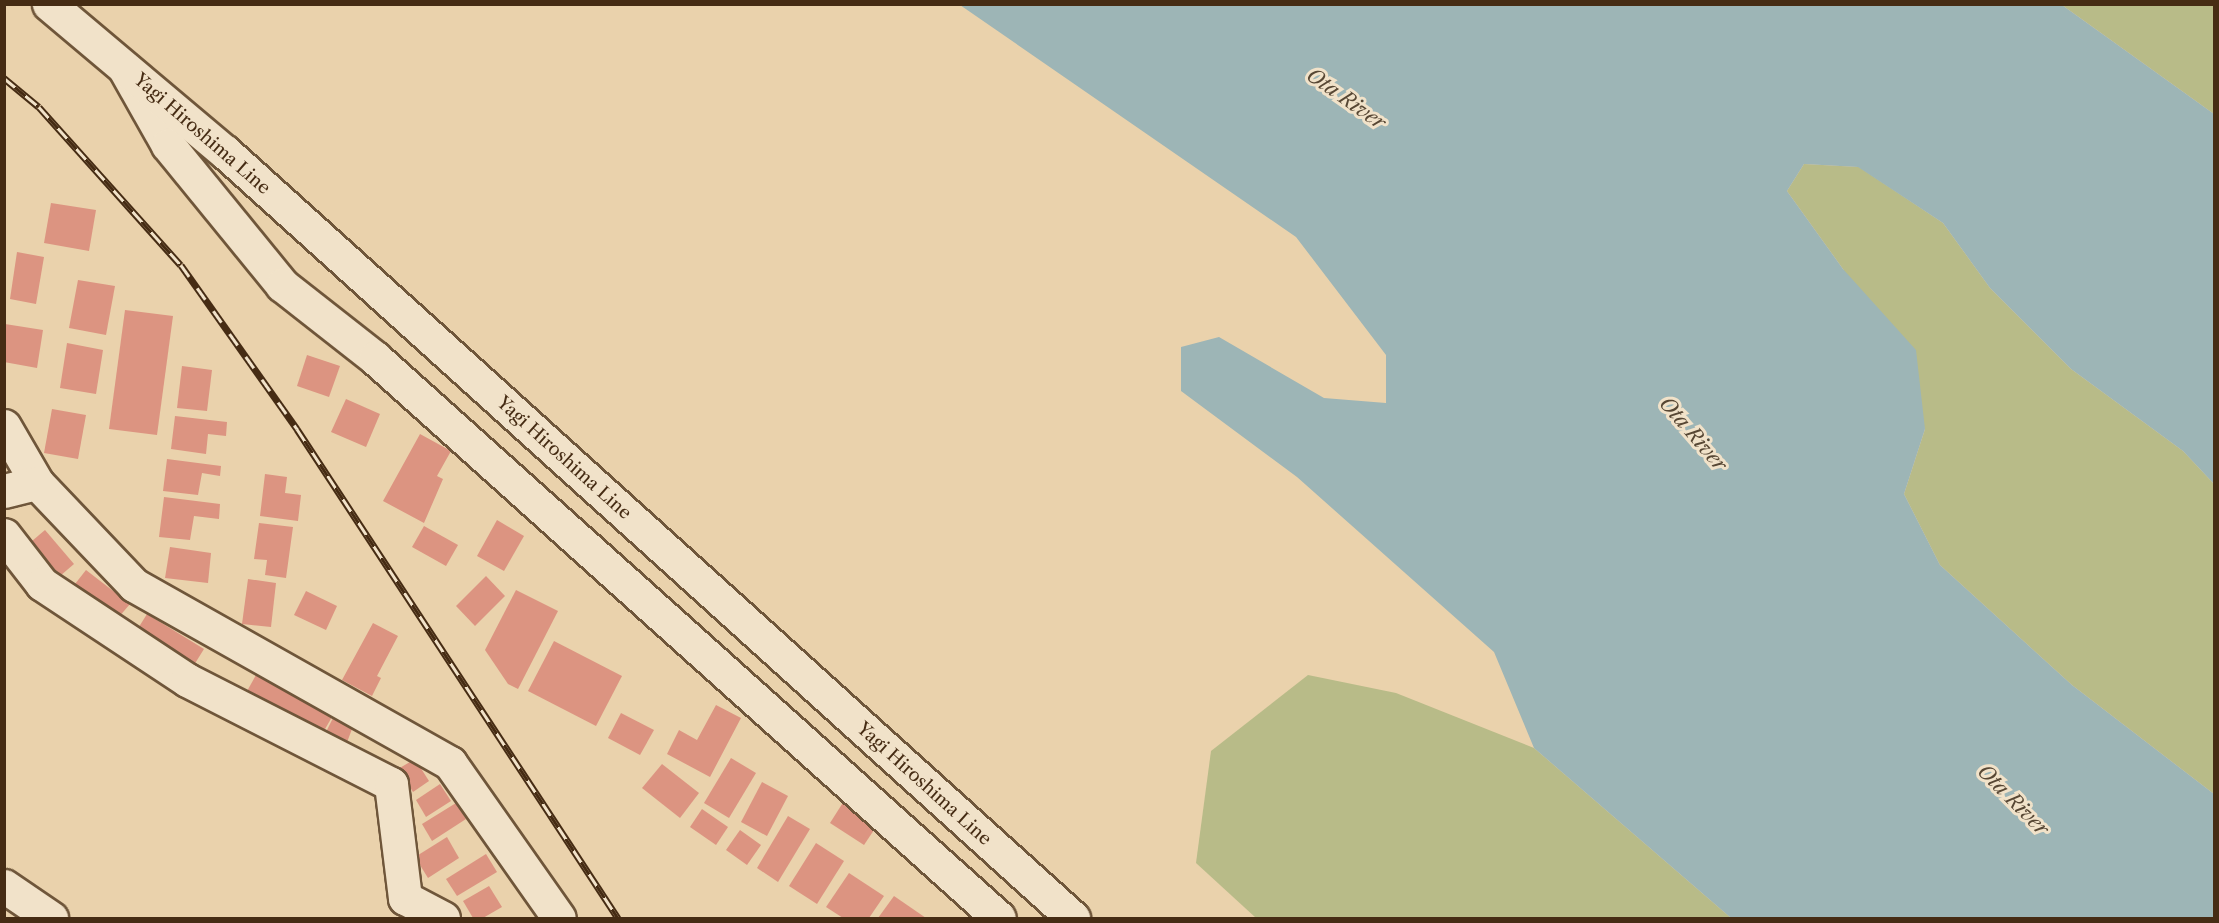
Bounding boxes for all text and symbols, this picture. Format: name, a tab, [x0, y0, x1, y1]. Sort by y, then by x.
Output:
water label: Ota River	[1302, 63, 1390, 135]
street label: Yagi Hiroshima Line	[129, 69, 275, 199]
street label: Yagi Hiroshima Line	[492, 392, 636, 524]
water label: Ota River	[1654, 392, 1732, 476]
street label: Yagi Hiroshima Line	[852, 718, 996, 850]
water label: Ota River	[1972, 759, 2054, 841]

